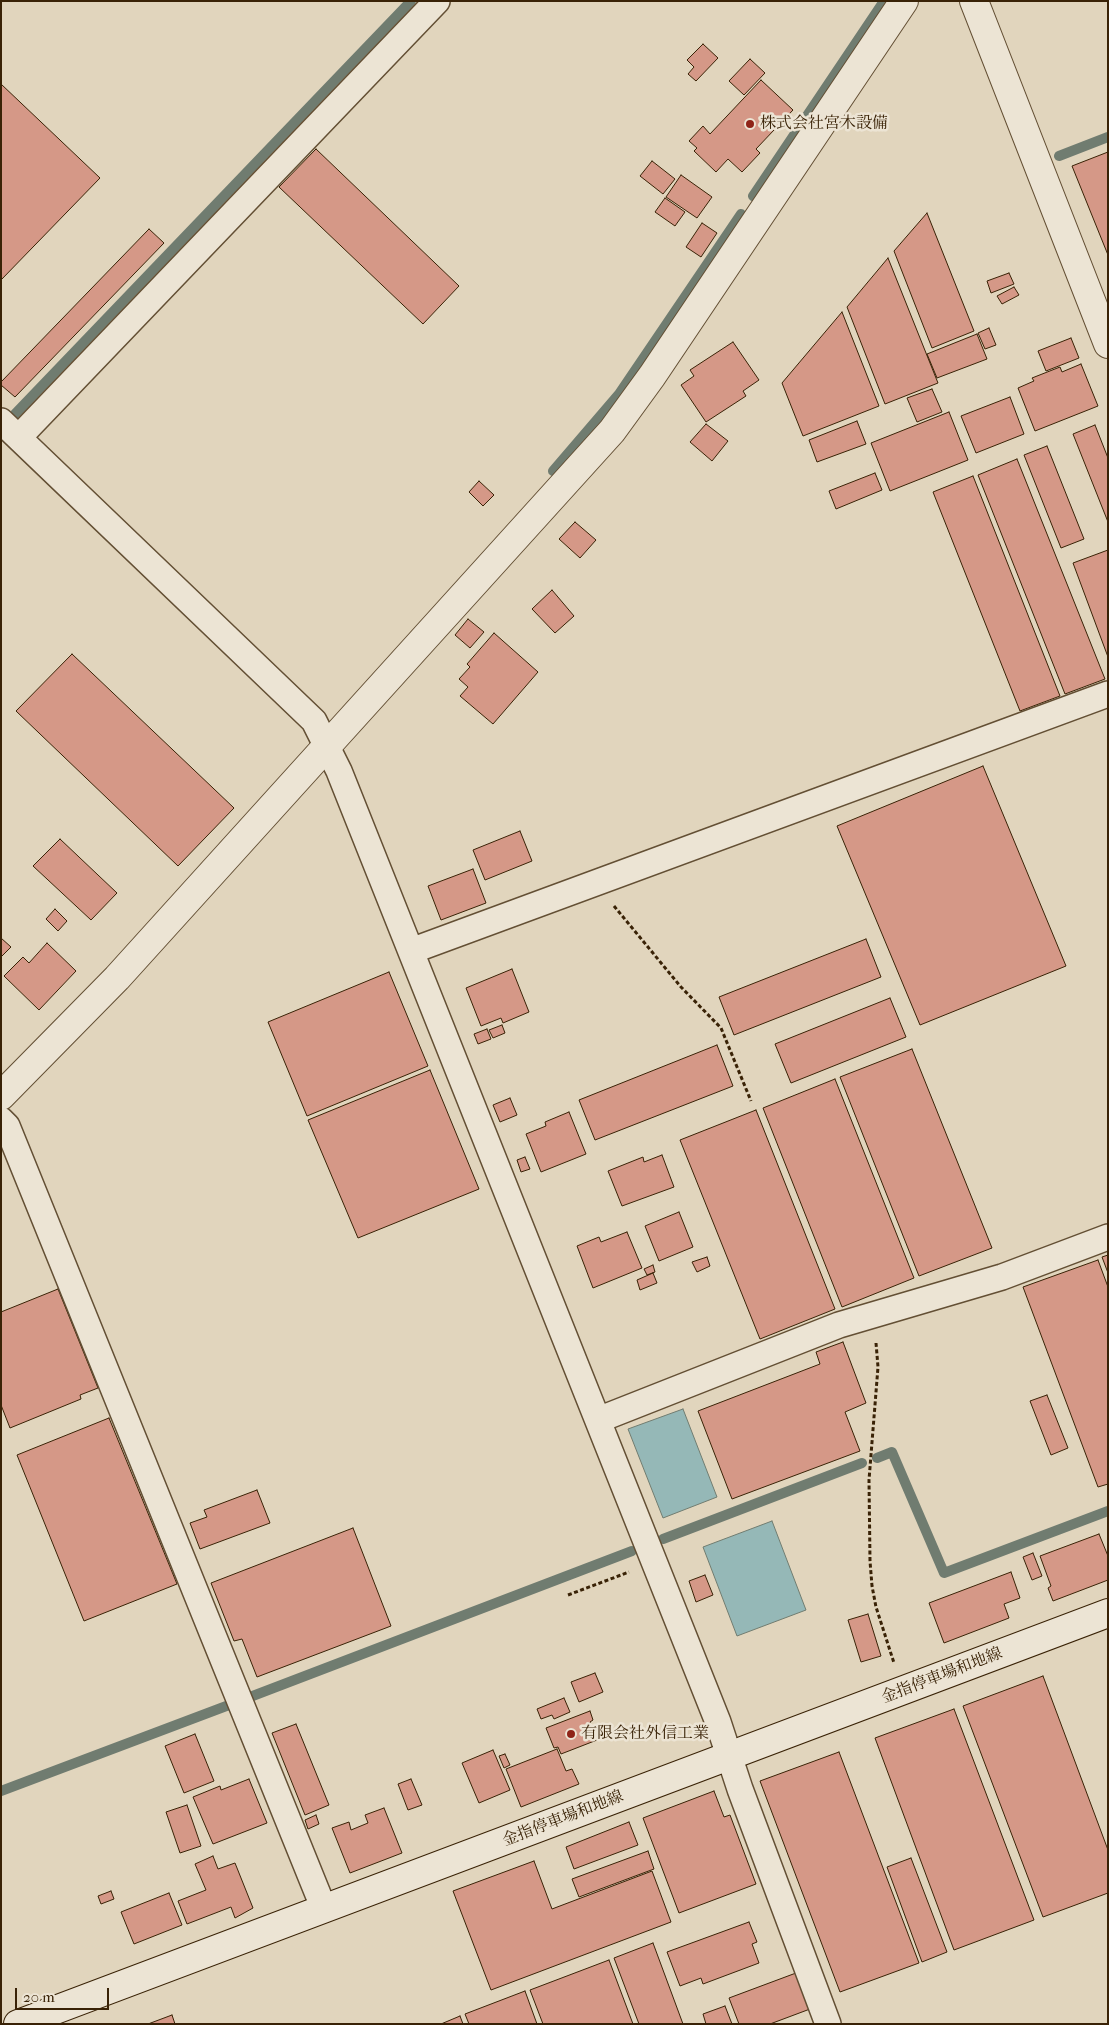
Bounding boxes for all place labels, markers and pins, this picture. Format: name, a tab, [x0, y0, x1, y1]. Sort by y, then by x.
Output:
place label: 株式会社宮木設備	[760, 114, 888, 134]
marker: 株式会社宮木設備	[744, 118, 756, 130]
place label: 有限会社外信工業	[581, 1724, 709, 1744]
marker: 有限会社外信工業	[565, 1728, 577, 1740]

